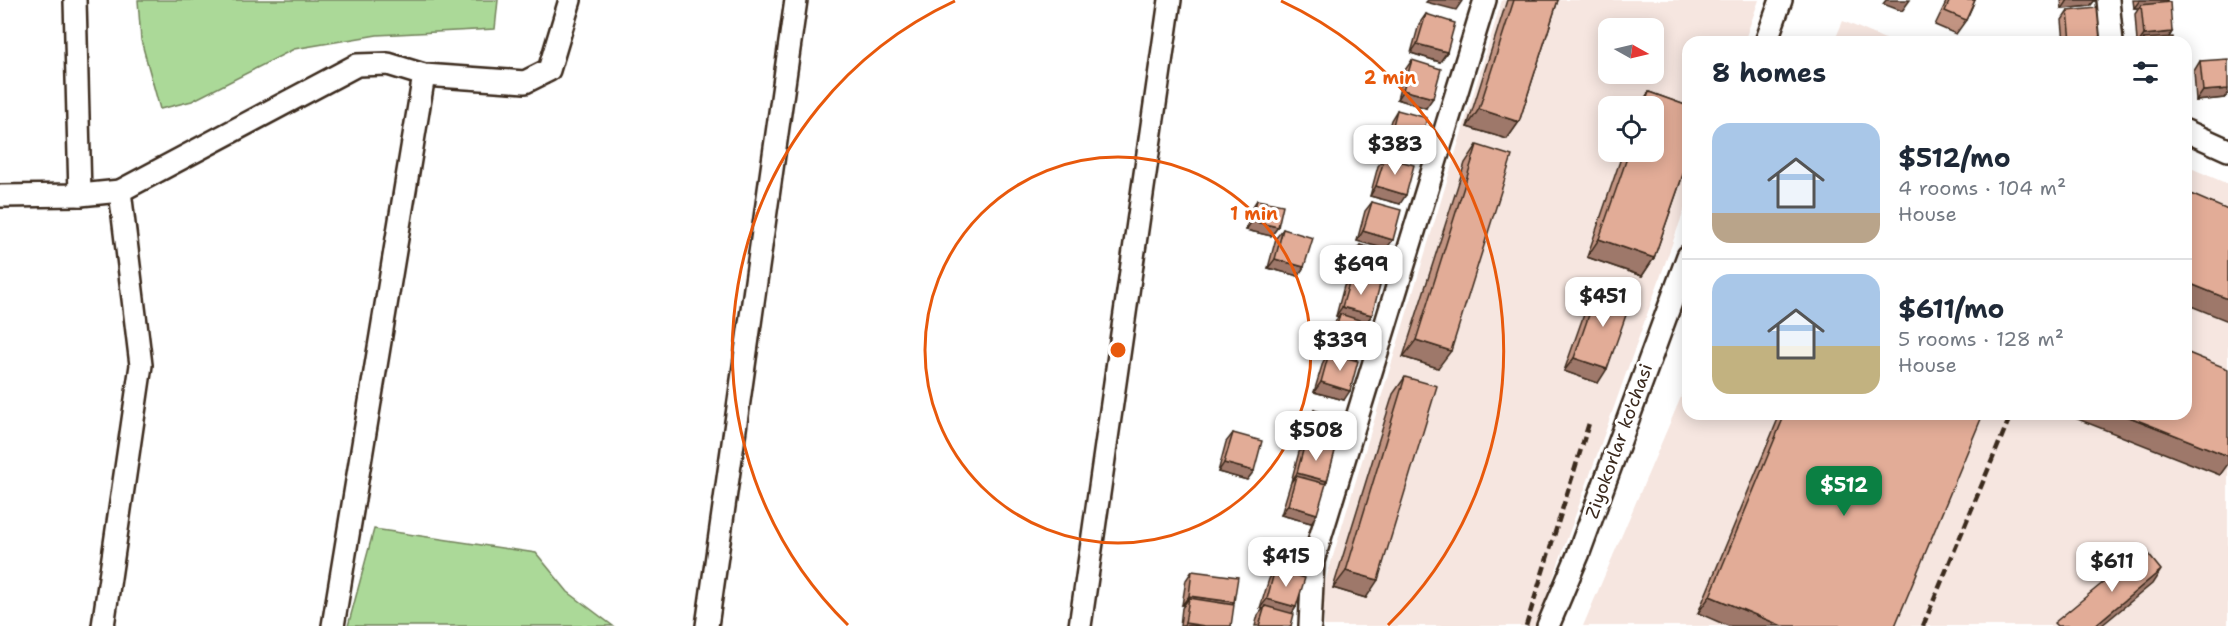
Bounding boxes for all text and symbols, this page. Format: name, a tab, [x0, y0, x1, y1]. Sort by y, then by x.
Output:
north arrow	[1598, 18, 1664, 84]
map controls	[1598, 18, 1664, 162]
text: 8 homes	[1712, 55, 1826, 90]
icon: filters	[2129, 56, 2162, 89]
text: 2 min	[1364, 66, 1416, 90]
button: locate	[1598, 96, 1664, 162]
pin: $383	[1359, 125, 1431, 176]
text: $383	[1367, 131, 1423, 157]
text: $512/mo	[1898, 140, 2011, 175]
icon: home	[1760, 147, 1832, 219]
text: 4 rooms · 104 m²	[1898, 175, 2066, 201]
text: House	[1898, 201, 1957, 227]
text: 1 min	[1230, 202, 1278, 226]
pin: $699	[1325, 245, 1397, 296]
text: $699	[1334, 251, 1388, 277]
pin: $451	[1567, 277, 1639, 328]
text: $451	[1579, 283, 1627, 309]
text: $611/mo	[1898, 291, 2004, 326]
icon: home	[1760, 298, 1832, 370]
pin: $339	[1304, 321, 1376, 372]
text: 5 rooms · 128 m²	[1898, 326, 2064, 352]
text: $339	[1313, 327, 1367, 353]
centre of rings	[1108, 340, 1128, 360]
text: House	[1898, 352, 1957, 378]
street label: Ziyokorlar ko'chasi	[1580, 360, 1658, 522]
pin: $508	[1280, 411, 1352, 462]
text: $508	[1289, 417, 1343, 443]
pin: $512	[1808, 466, 1880, 517]
text: $512	[1820, 472, 1868, 498]
pin: $415	[1250, 537, 1322, 588]
pin: $611	[2076, 542, 2148, 593]
text: $415	[1262, 543, 1310, 569]
text: $611	[2090, 548, 2134, 574]

